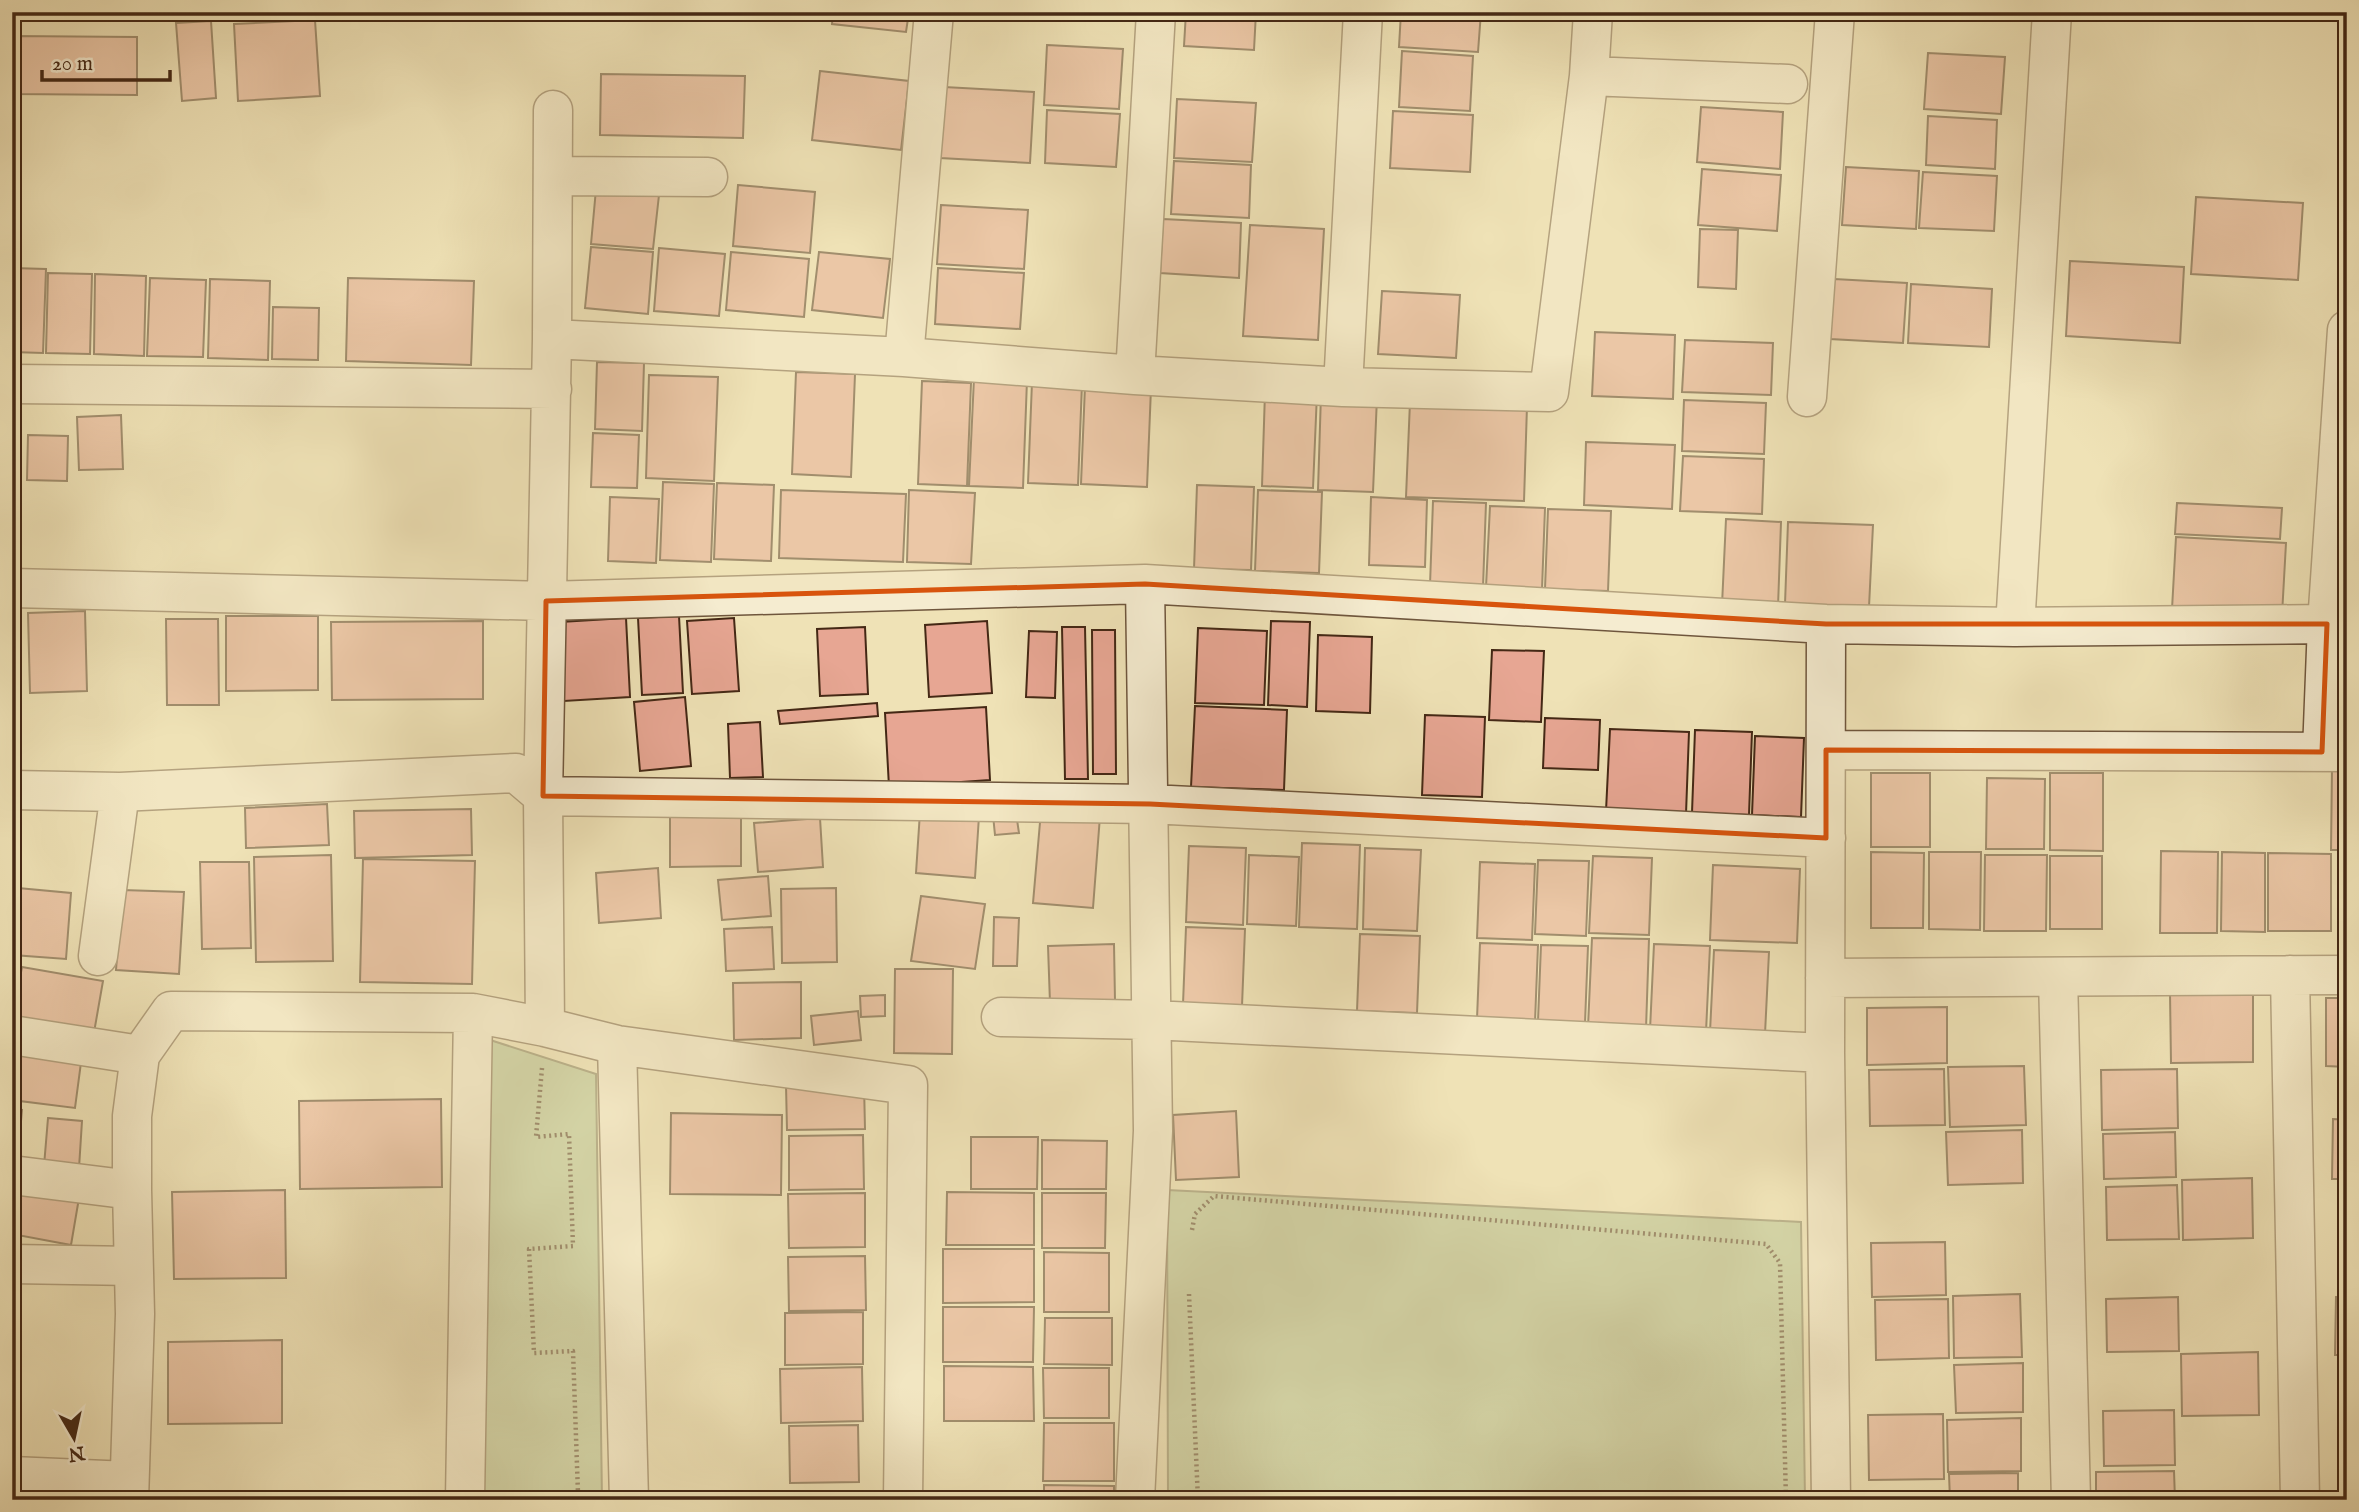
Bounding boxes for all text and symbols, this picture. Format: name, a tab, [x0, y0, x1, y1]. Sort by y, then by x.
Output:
scale bar	[42, 38, 170, 82]
text: 20 m	[52, 51, 93, 78]
north arrow	[38, 1404, 108, 1474]
text: N	[66, 1440, 87, 1466]

